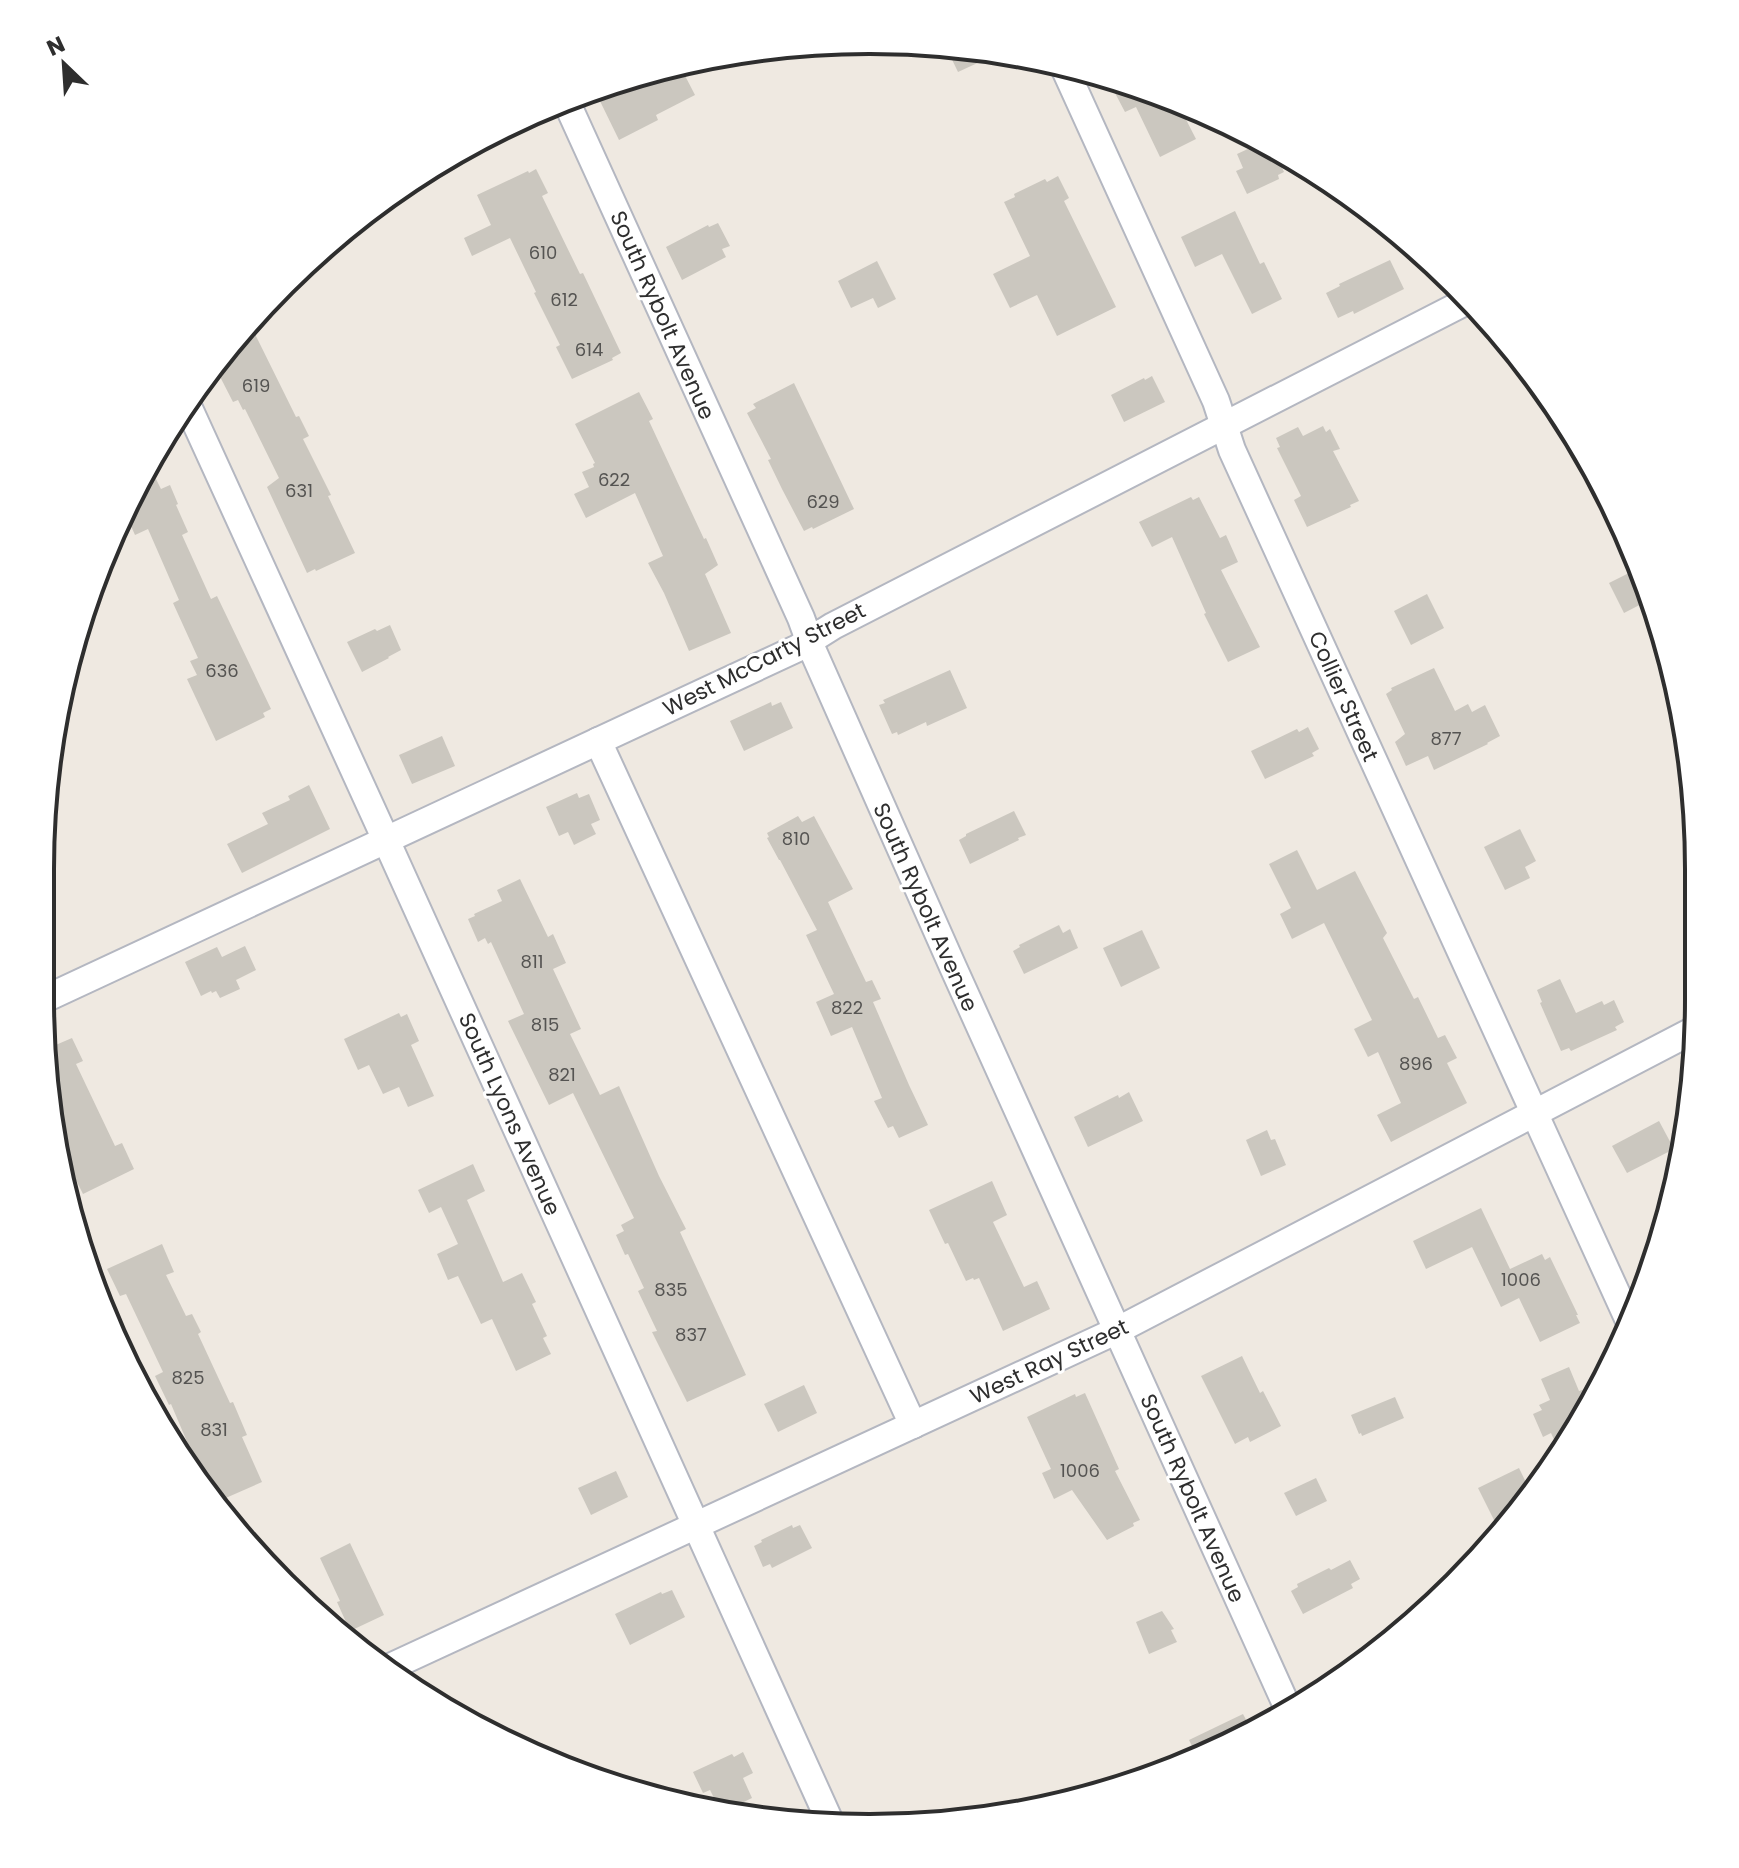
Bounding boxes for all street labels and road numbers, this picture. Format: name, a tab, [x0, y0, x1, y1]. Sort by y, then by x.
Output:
street label: South Rybolt Avenue	[602, 206, 723, 425]
street label: West McCarty Street	[658, 595, 871, 724]
street label: Collier Street	[1301, 626, 1386, 766]
street label: South Rybolt Avenue	[865, 798, 986, 1017]
street label: South Lyons Avenue	[451, 1008, 568, 1221]
street label: West Ray Street	[965, 1311, 1133, 1412]
street label: South Rybolt Avenue	[1132, 1389, 1253, 1608]

